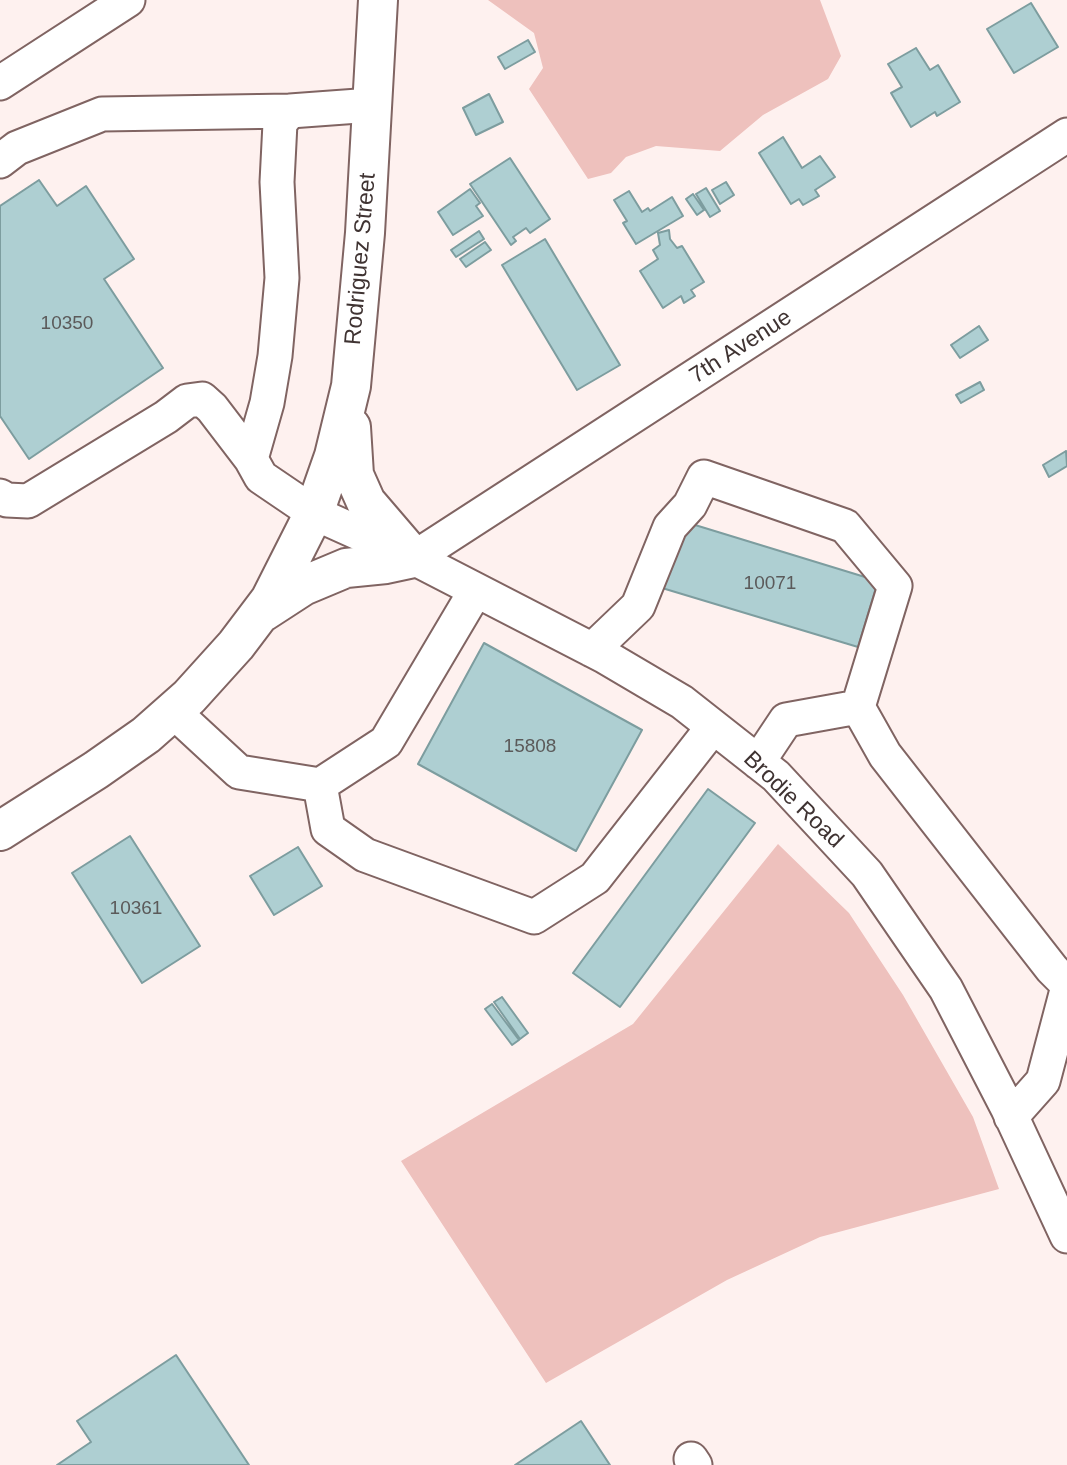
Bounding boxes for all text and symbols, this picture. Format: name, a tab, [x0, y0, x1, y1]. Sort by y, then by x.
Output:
street label: Rodriguez Street	[340, 172, 382, 346]
street label: 7th Avenue	[685, 304, 797, 390]
house number: 10350	[41, 313, 93, 335]
house number: 10071	[744, 573, 796, 595]
house number: 15808	[504, 736, 556, 758]
street label: Brodie Road	[737, 746, 849, 854]
house number: 10361	[110, 898, 162, 920]

